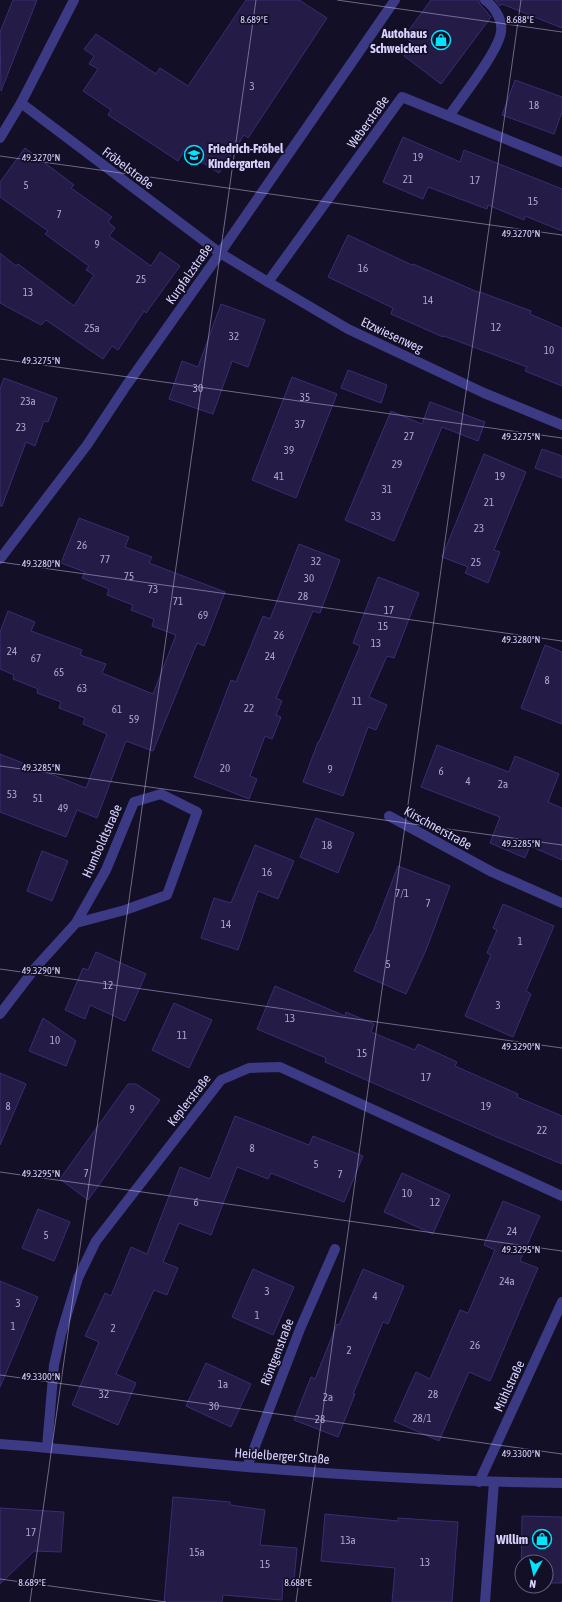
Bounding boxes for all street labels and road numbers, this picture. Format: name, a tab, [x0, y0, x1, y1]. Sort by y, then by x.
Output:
street label: Weberstraße	[344, 93, 392, 151]
street label: Fröbelstraße	[99, 144, 157, 192]
street label: Kurpfalzstraße	[163, 241, 215, 307]
street label: Etzwiesenweg	[359, 314, 426, 356]
street label: Humboldtstraße	[79, 802, 125, 880]
street label: Kirschnerstraße	[402, 803, 474, 853]
street label: Keplerstraße	[164, 1071, 214, 1129]
street label: Röntgenstraße	[257, 1316, 297, 1387]
street label: Mühlstraße	[491, 1358, 527, 1414]
street label: Heidelberger Straße	[234, 1445, 330, 1467]

